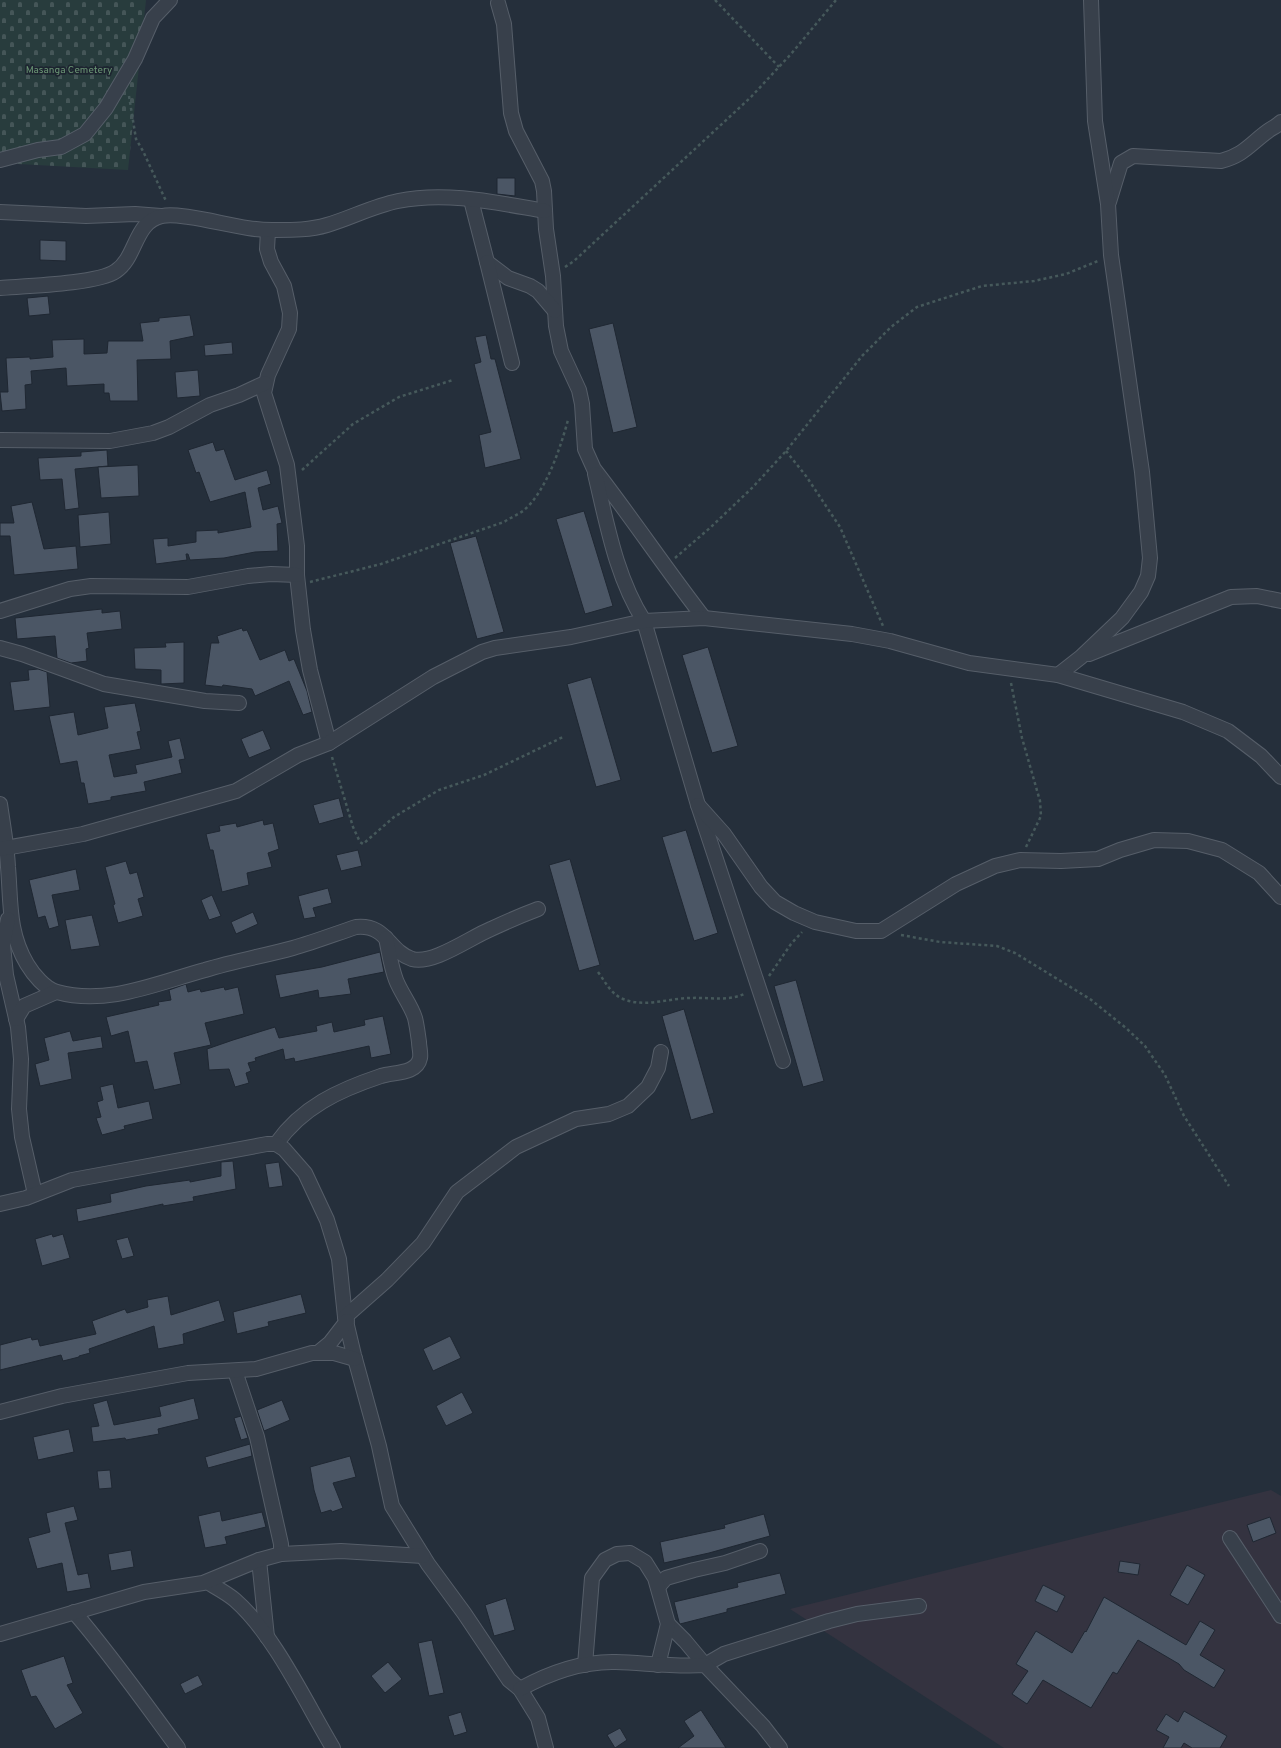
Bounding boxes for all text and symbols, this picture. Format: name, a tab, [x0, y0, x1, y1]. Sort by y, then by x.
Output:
park label: Masanga Cemetery	[26, 64, 112, 77]

